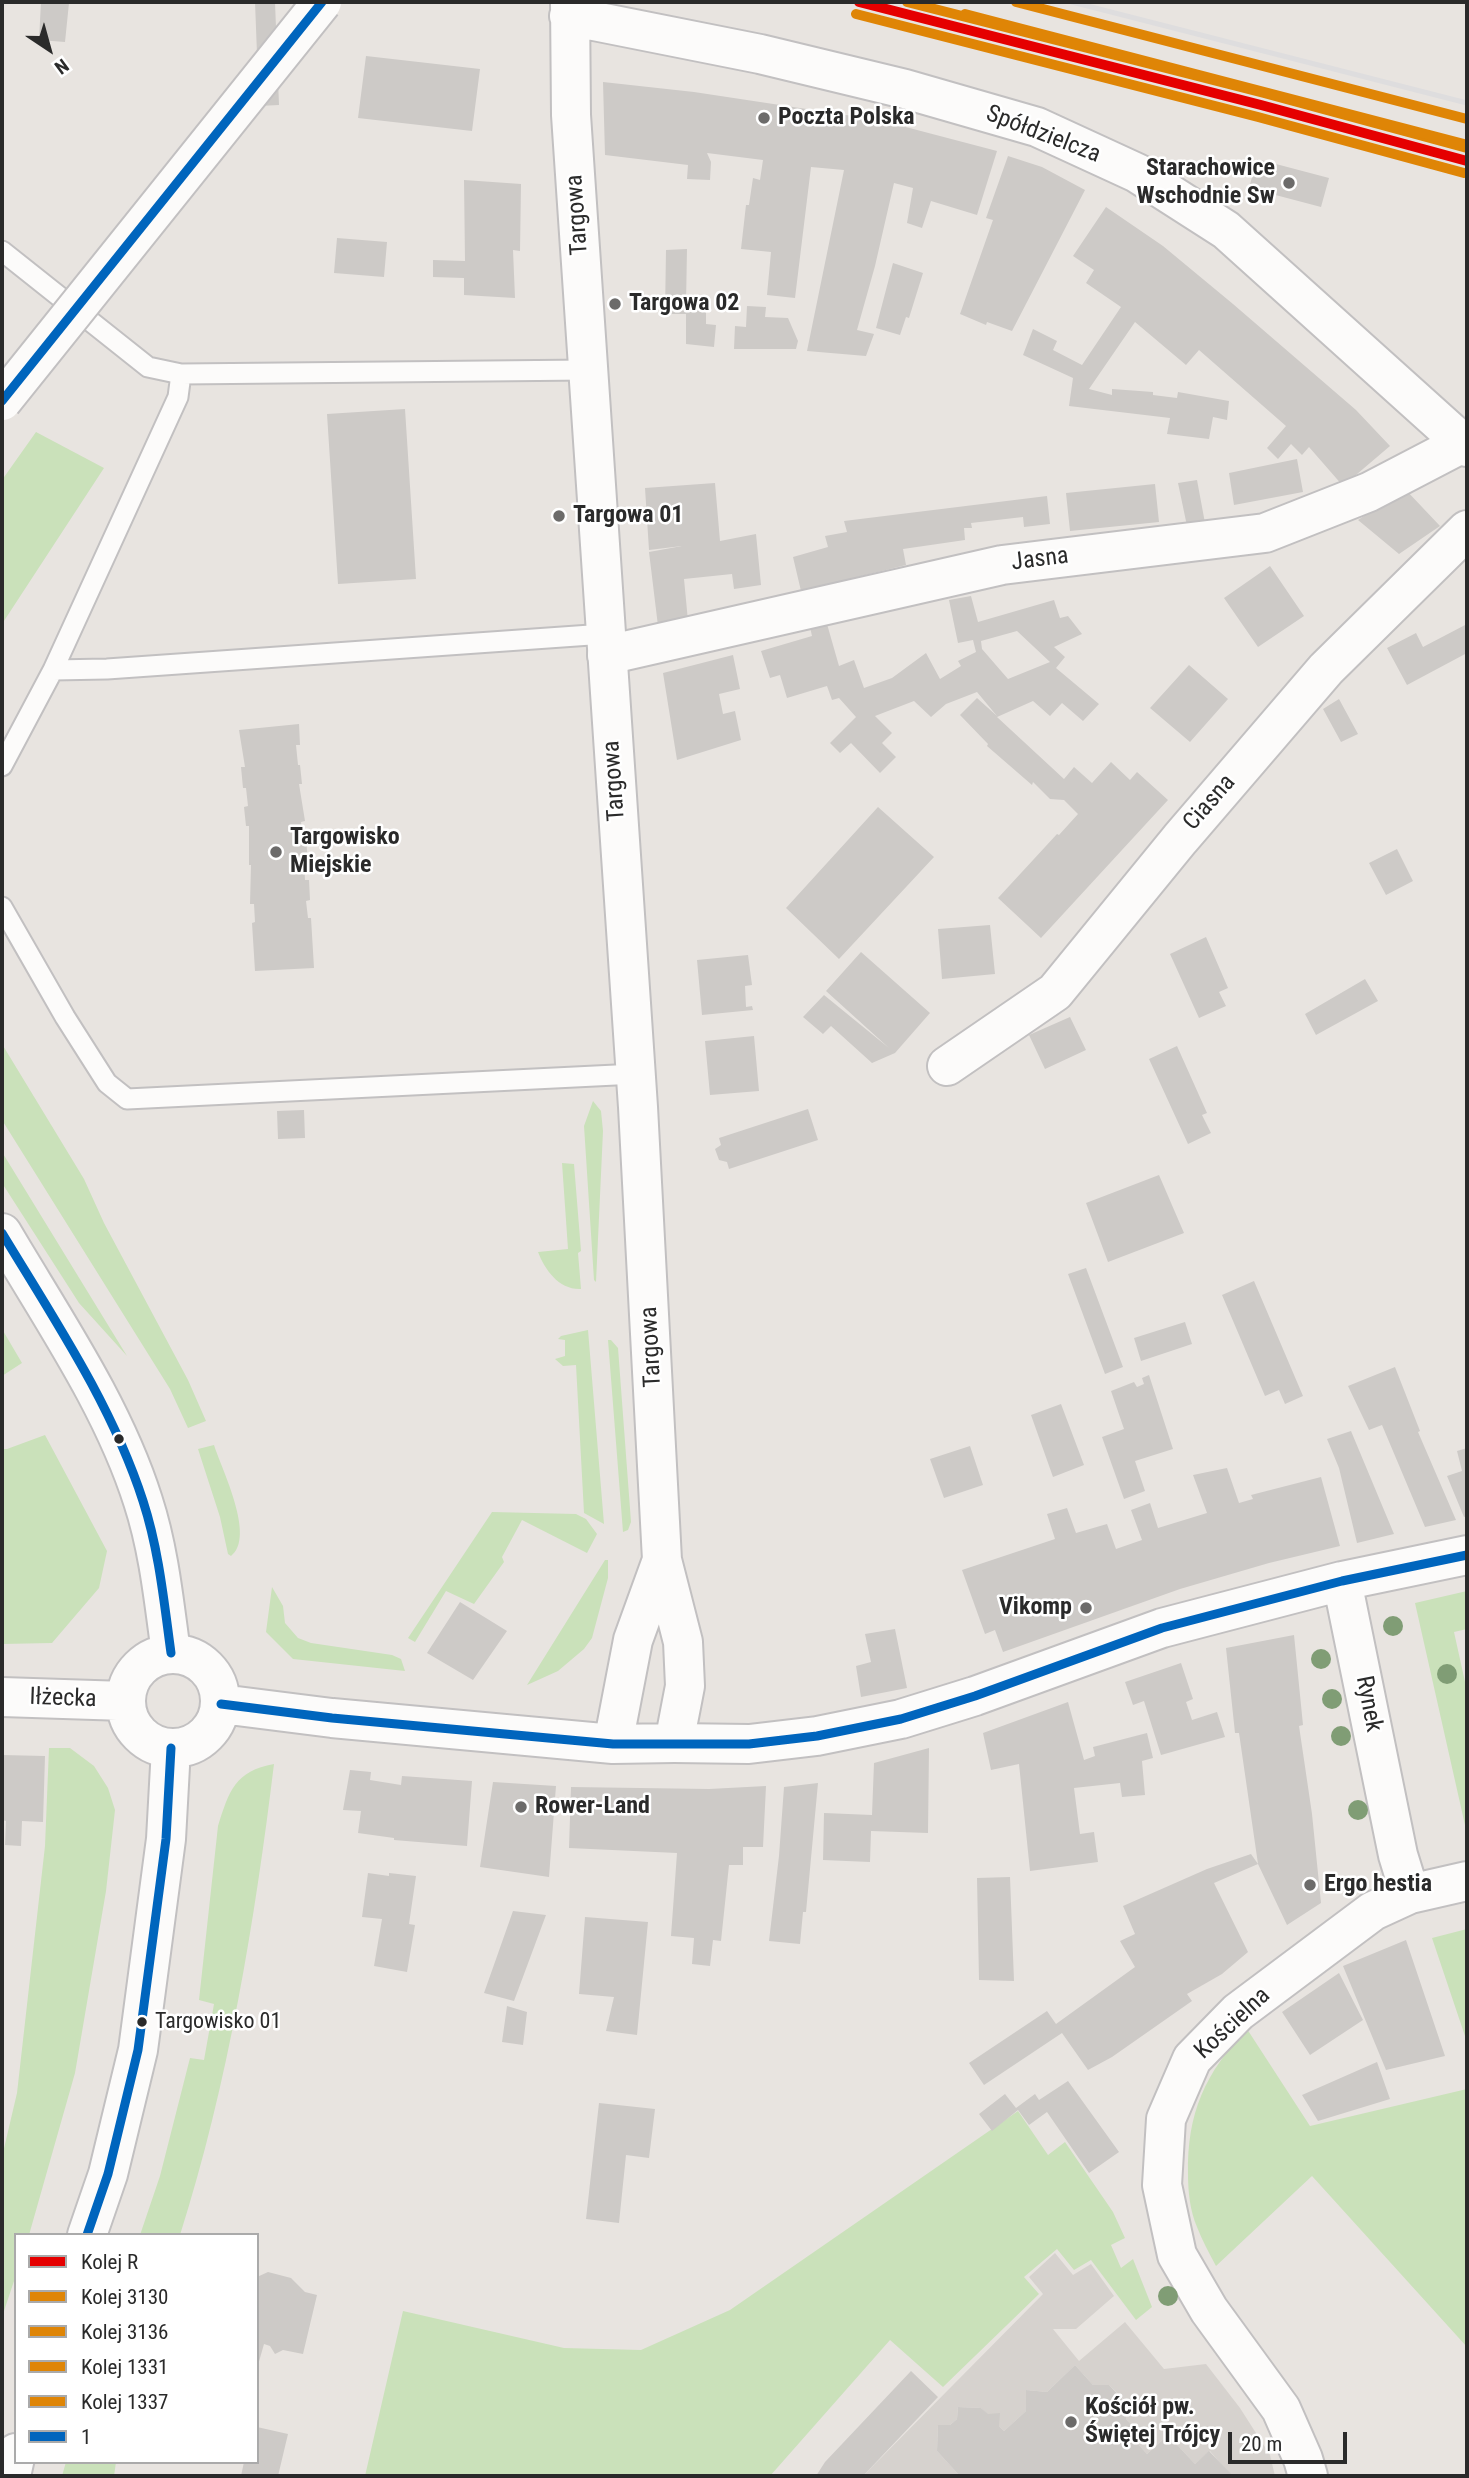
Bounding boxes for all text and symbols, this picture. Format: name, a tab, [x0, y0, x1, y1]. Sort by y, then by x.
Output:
north arrow	[14, 14, 84, 84]
text: N	[50, 54, 73, 79]
street label: Spółdzielcza	[982, 100, 1104, 170]
place label: Poczta Polska	[778, 104, 915, 132]
marker: Poczta Polska	[756, 110, 772, 126]
place label: Starachowice Wschodnie Sw	[1136, 155, 1275, 211]
street label: Targowa	[561, 174, 595, 256]
marker: Starachowice Wschodnie Sw	[1281, 175, 1297, 191]
place label: Targowa 02	[629, 290, 739, 318]
marker: Targowa 02	[607, 296, 623, 312]
place label: Targowa 01	[573, 502, 683, 530]
marker: Targowa 01	[551, 508, 567, 524]
street label: Jasna	[1010, 542, 1070, 578]
street label: Targowa	[598, 740, 632, 822]
street label: Ciasna	[1178, 769, 1242, 837]
place label: Targowisko Miejskie	[290, 824, 400, 880]
marker: Targowisko Miejskie	[268, 844, 284, 860]
street label: Targowa	[636, 1306, 668, 1388]
unlabelled marker	[112, 1432, 126, 1446]
place label: Vikomp	[999, 1594, 1072, 1622]
marker: Vikomp	[1078, 1600, 1094, 1616]
street label: Rynek	[1348, 1674, 1388, 1734]
street label: Iłżecka	[29, 1683, 97, 1715]
place label: Rower-Land	[535, 1793, 650, 1821]
marker: Rower-Land	[513, 1799, 529, 1815]
place label: Ergo hestia	[1324, 1871, 1432, 1899]
marker: Ergo hestia	[1302, 1877, 1318, 1893]
street label: Kościelna	[1189, 1982, 1277, 2066]
place label: Targowisko 01	[155, 2009, 281, 2035]
marker: Targowisko 01	[135, 2015, 149, 2029]
legend	[14, 2233, 259, 2464]
text: Kolej R	[81, 2250, 138, 2274]
text: Kolej 3130	[81, 2285, 168, 2309]
text: Kolej 3136	[81, 2320, 168, 2344]
text: Kolej 1331	[81, 2355, 168, 2379]
text: Kolej 1337	[81, 2390, 168, 2414]
place label: Kościół pw. Świętej Trójcy	[1085, 2394, 1220, 2450]
marker: Kościół pw. Świętej Trójcy	[1063, 2414, 1079, 2430]
scale bar	[1231, 2418, 1350, 2462]
text: 1	[81, 2425, 91, 2449]
text: 20 m	[1241, 2432, 1282, 2456]

